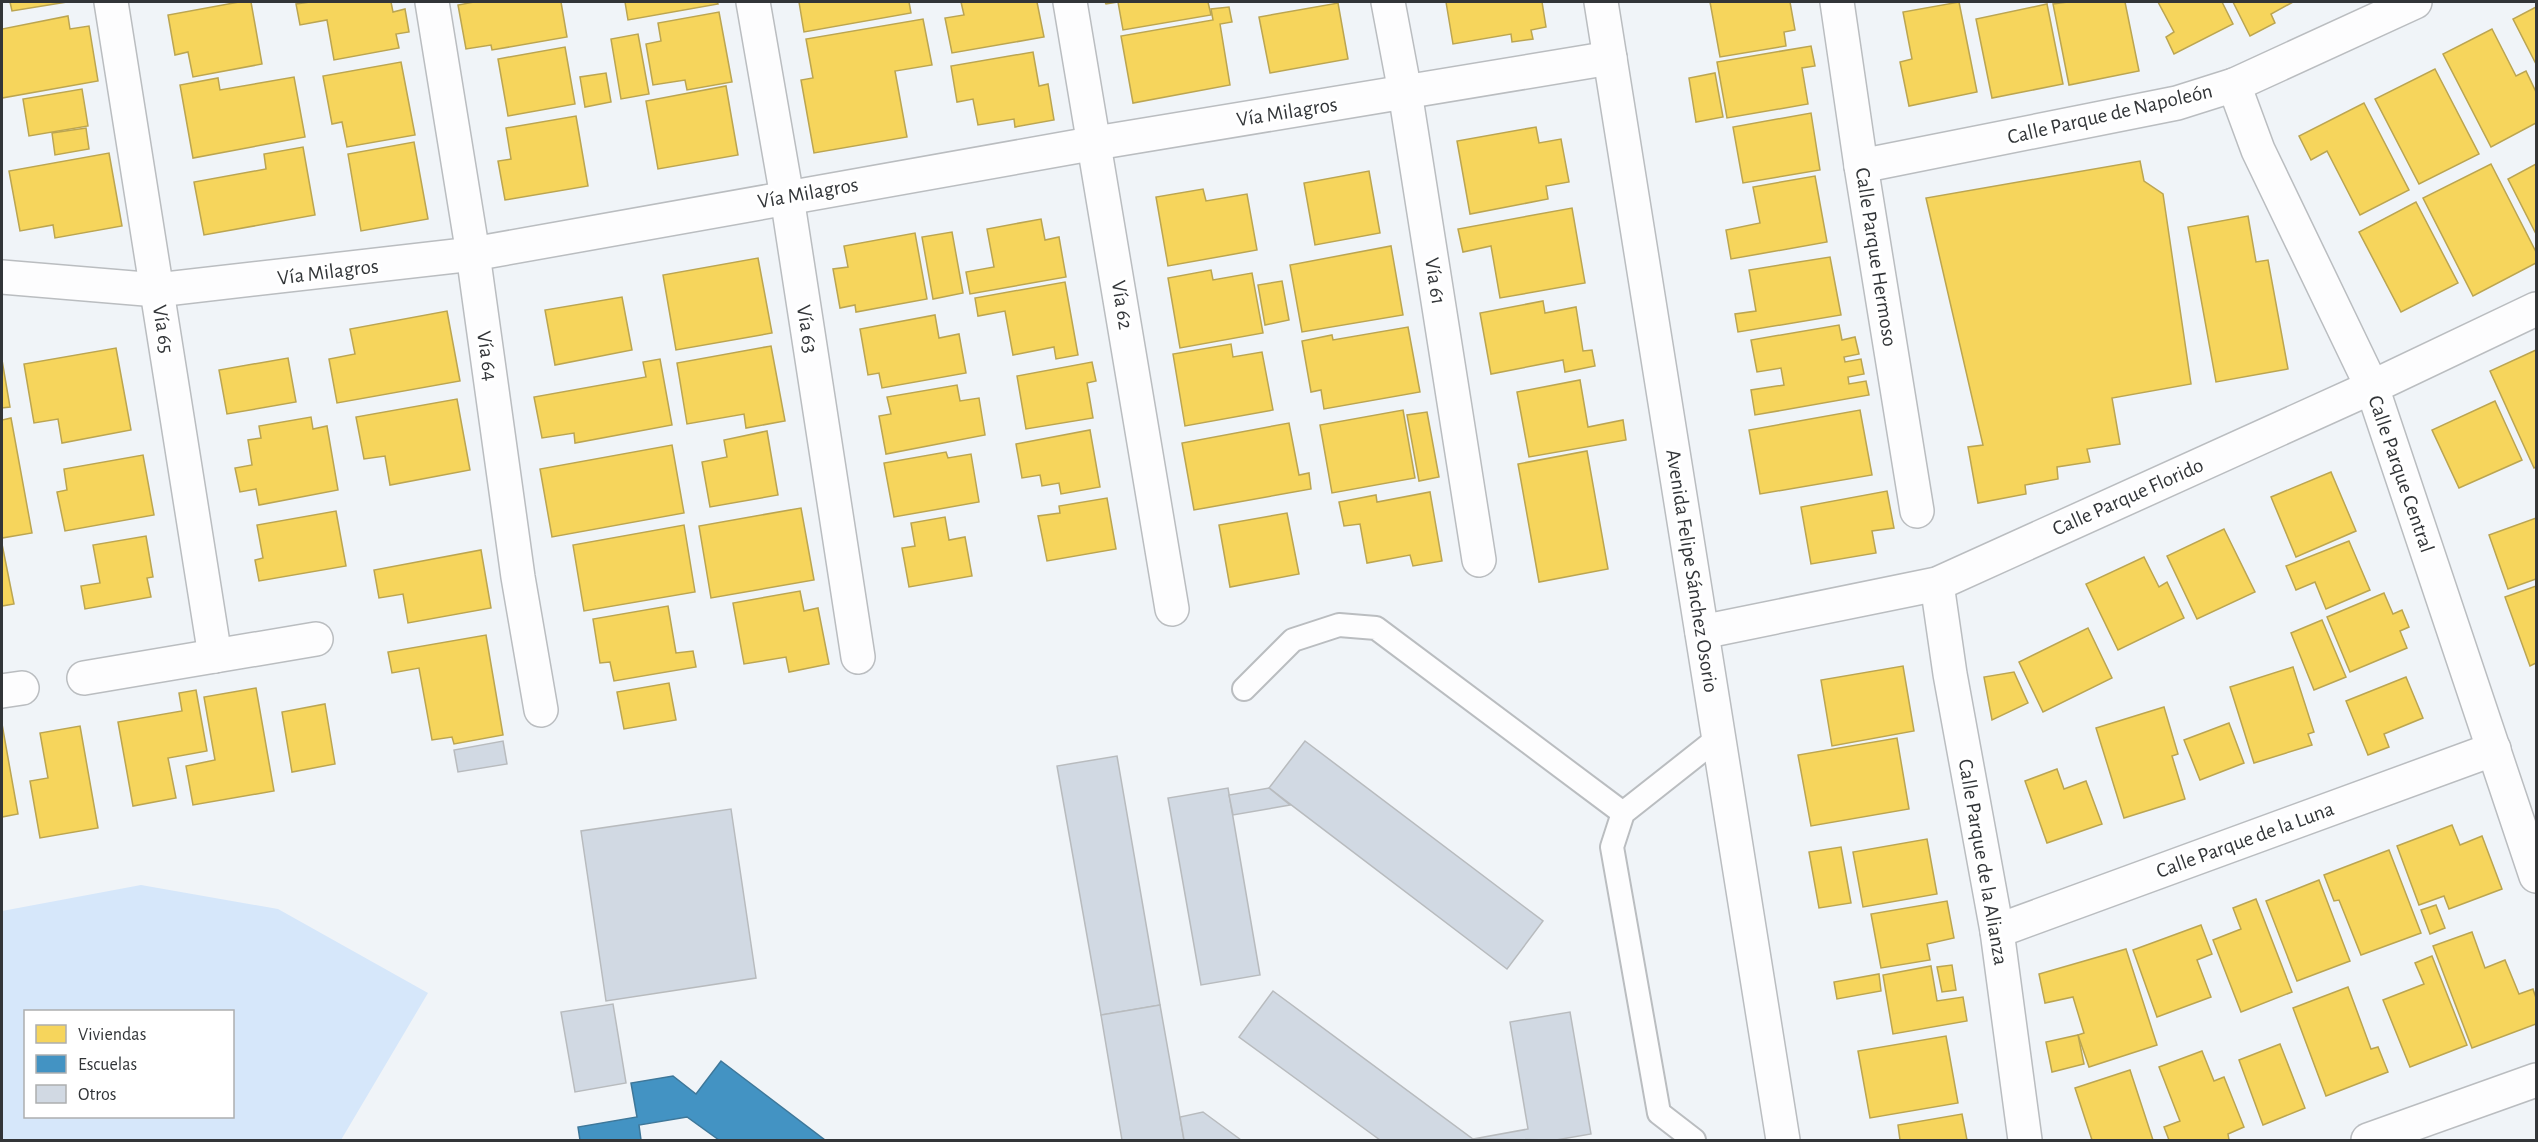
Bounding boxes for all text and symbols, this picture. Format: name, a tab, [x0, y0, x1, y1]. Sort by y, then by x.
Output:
street label: Calle Parque de Napoleón	[2005, 80, 2215, 148]
street label: Vía Milagros	[1235, 94, 1339, 130]
street label: Calle Parque Hermoso	[1851, 166, 1901, 348]
street label: Vía Milagros	[756, 174, 860, 212]
street label: Vía Milagros	[276, 255, 380, 289]
street label: Vía 61	[1421, 256, 1449, 306]
street label: Vía 62	[1108, 279, 1136, 331]
street label: Vía 65	[149, 303, 177, 355]
street label: Vía 63	[793, 303, 821, 355]
street label: Vía 64	[473, 330, 501, 382]
street label: Calle Parque Central	[2364, 393, 2438, 555]
street label: Avenida Felipe Sánchez Osorio	[1662, 448, 1722, 694]
street label: Calle Parque Florido	[2049, 454, 2207, 540]
street label: Calle Parque de la Alianza	[1955, 757, 2012, 967]
street label: Calle Parque de la Luna	[2153, 798, 2337, 882]
legend	[24, 1010, 234, 1118]
text: Viviendas	[78, 1026, 146, 1044]
text: Escuelas	[78, 1056, 137, 1074]
text: Otros	[78, 1086, 116, 1104]

